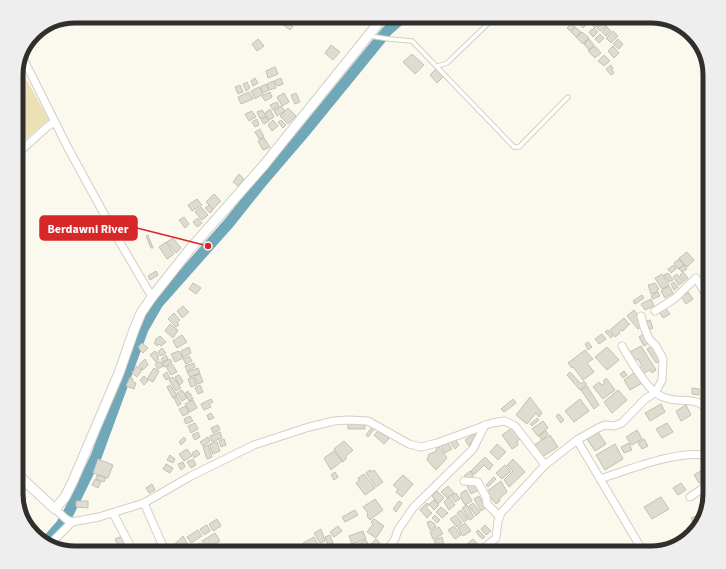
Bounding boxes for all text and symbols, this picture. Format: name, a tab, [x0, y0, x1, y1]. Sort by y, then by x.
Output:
callout: Berdawni River	[40, 216, 137, 240]
text: Berdawni River	[47, 221, 129, 238]

